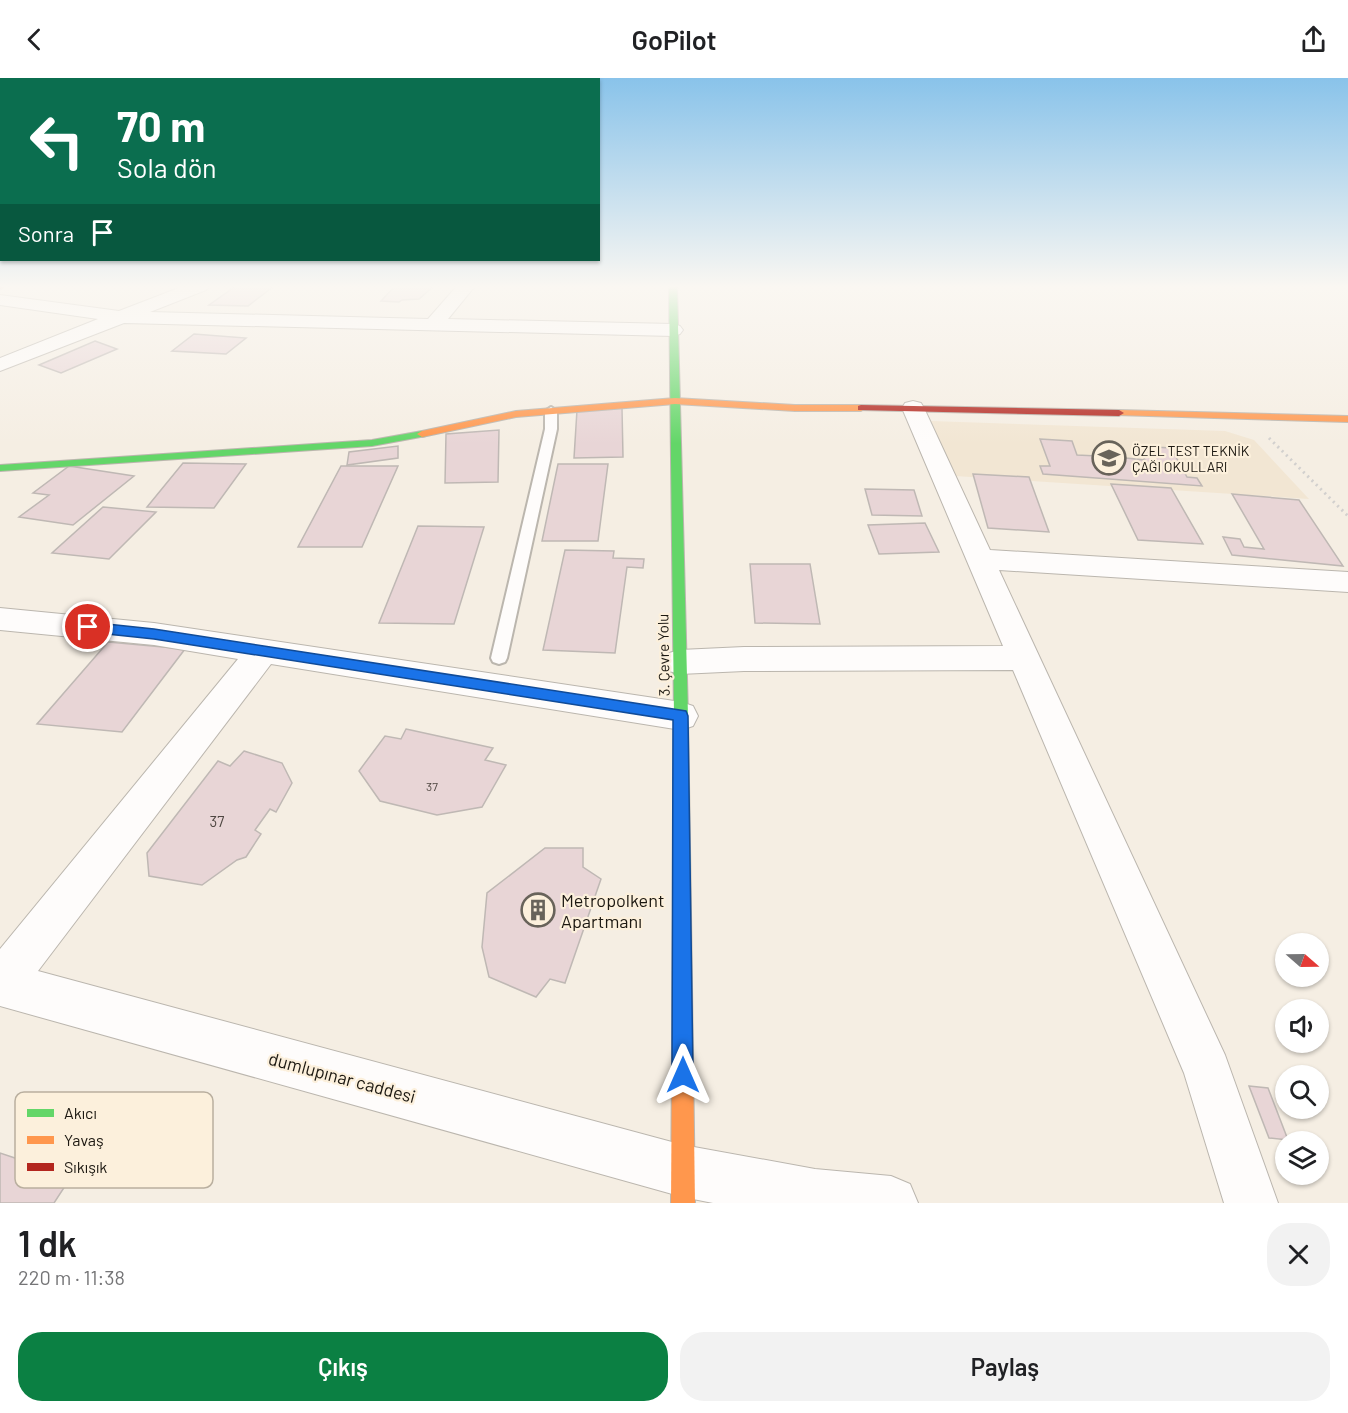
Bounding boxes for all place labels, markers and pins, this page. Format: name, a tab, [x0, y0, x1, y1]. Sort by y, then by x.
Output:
school or university icon: ÖZEL TEST TEKNİK ÇAĞI OKULLARI	[1091, 440, 1127, 476]
place label: ÖZEL TEST TEKNİK ÇAĞI OKULLARI	[1132, 442, 1250, 475]
pin	[62, 601, 113, 652]
place label: Metropolkent Apartmanı	[561, 889, 664, 932]
building icon: Metropolkent Apartmanı	[520, 892, 556, 928]

